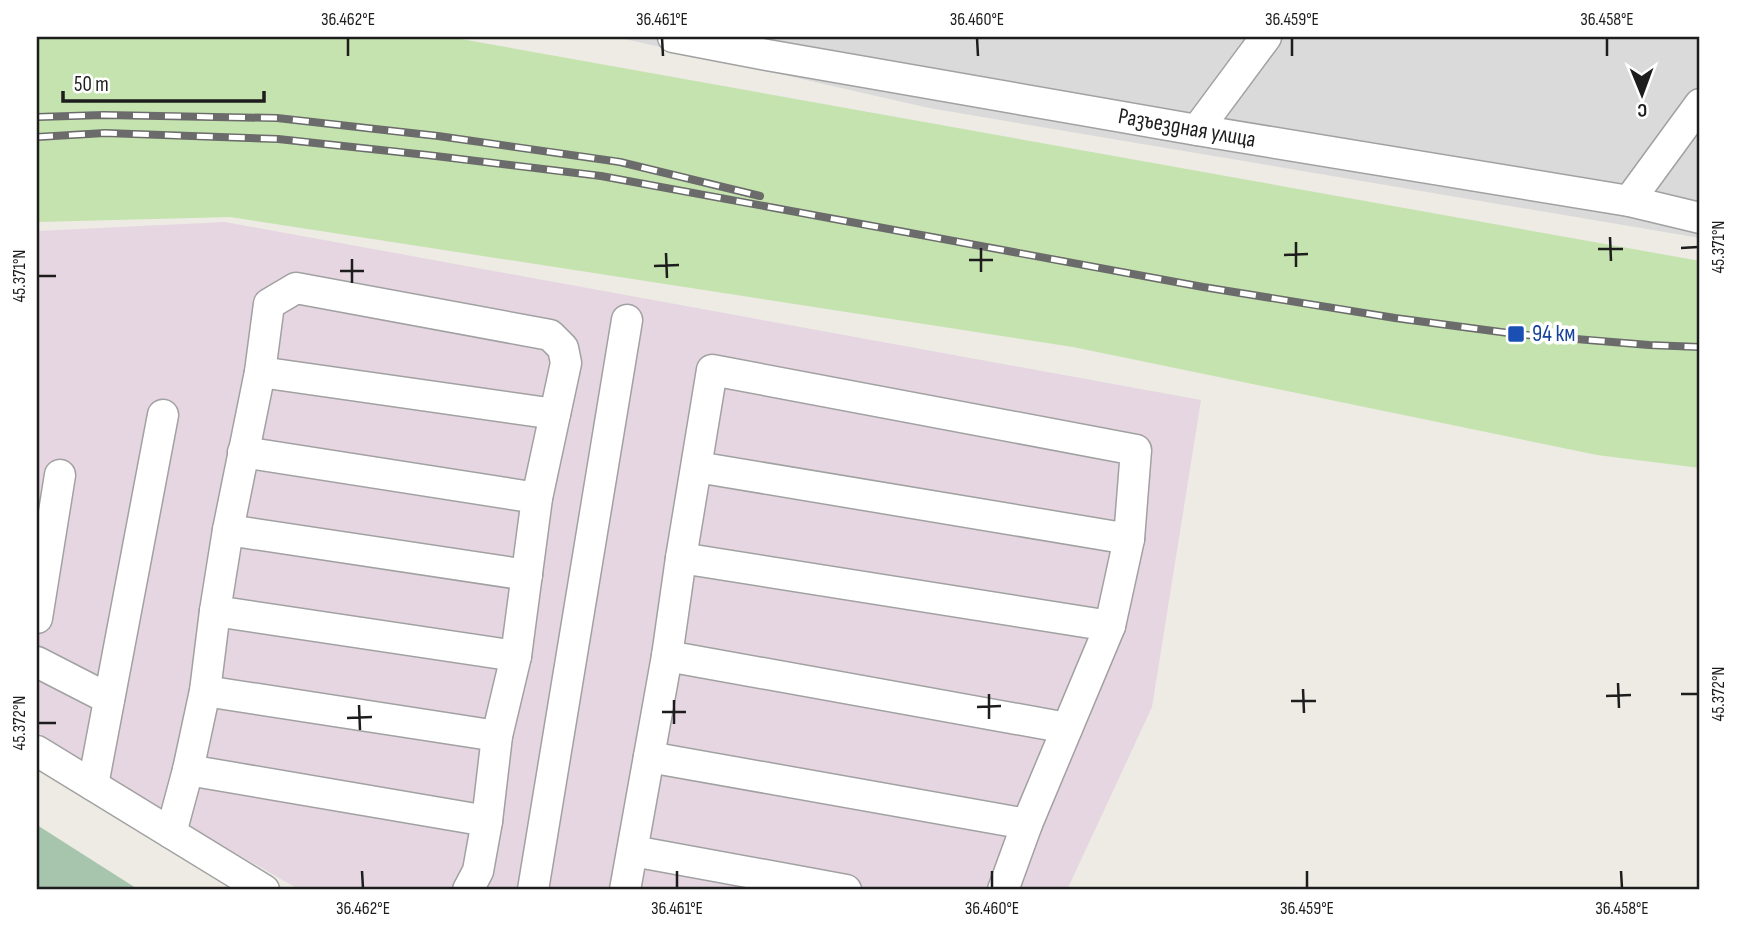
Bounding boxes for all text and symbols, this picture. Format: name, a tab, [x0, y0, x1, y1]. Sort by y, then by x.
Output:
text: 36.462°E	[321, 9, 375, 30]
text: 36.461°E	[636, 9, 688, 30]
text: 36.460°E	[950, 9, 1004, 30]
text: 36.459°E	[1265, 9, 1319, 30]
text: 36.458°E	[1580, 9, 1634, 30]
scale bar	[63, 60, 264, 104]
north arrow	[1608, 60, 1678, 130]
text: 50 m	[74, 72, 109, 97]
text: С	[1637, 98, 1647, 121]
street label: Разъездная улица	[1116, 102, 1258, 154]
text: 45.371°N	[1708, 220, 1729, 274]
text: 45.371°N	[9, 249, 30, 303]
place label: 94 км	[1532, 320, 1575, 348]
marker: 94 км	[1506, 324, 1526, 344]
text: 45.372°N	[1708, 667, 1729, 721]
text: 45.372°N	[9, 696, 30, 750]
text: 36.462°E	[336, 898, 390, 919]
text: 36.461°E	[651, 898, 703, 919]
text: 36.460°E	[965, 898, 1019, 919]
text: 36.459°E	[1280, 898, 1334, 919]
text: 36.458°E	[1595, 898, 1649, 919]

